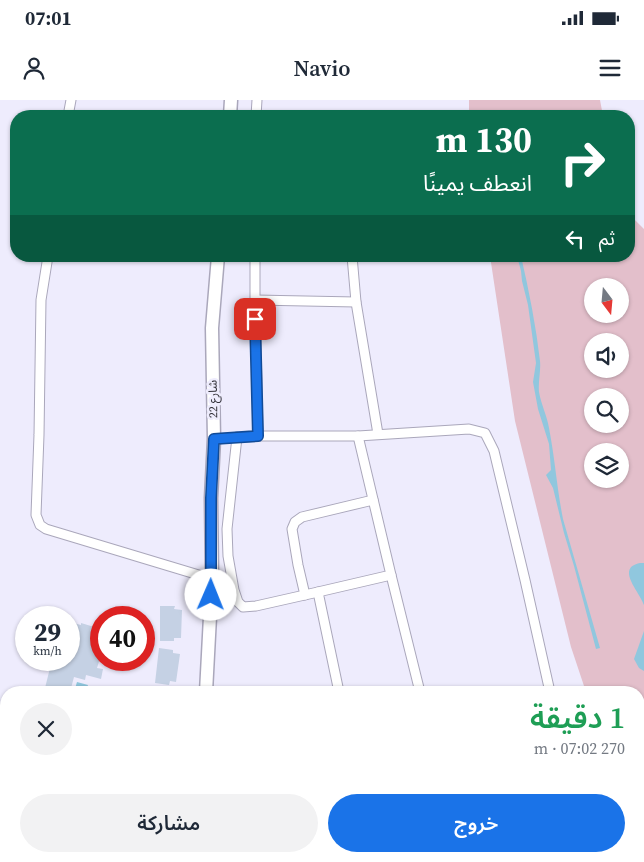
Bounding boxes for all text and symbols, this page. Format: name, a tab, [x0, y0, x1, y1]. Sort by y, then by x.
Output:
text: 07:01	[25, 5, 72, 31]
text: Navio	[294, 53, 350, 83]
icon: person	[20, 54, 48, 82]
icon: menu	[596, 54, 624, 82]
text: 130 m	[436, 116, 532, 164]
icon: right	[550, 130, 615, 195]
text: انعطف يمينًا	[423, 168, 532, 198]
icon: left	[561, 225, 589, 253]
text: ثم	[599, 225, 615, 251]
north arrow	[584, 278, 629, 322]
map controls	[584, 278, 629, 488]
pin	[234, 298, 276, 340]
icon: arrive	[241, 305, 269, 333]
button: sound	[584, 333, 629, 378]
street label: شارع 22	[205, 380, 222, 418]
button: search	[584, 388, 629, 433]
button: layers	[584, 443, 629, 488]
position arrow	[184, 568, 236, 620]
speed limit sign: 40	[90, 606, 155, 671]
text: 29	[34, 615, 61, 649]
text: km/h	[33, 643, 62, 659]
text: 1 دقيقة	[530, 697, 625, 738]
button: close	[20, 703, 72, 755]
text: 270 m · 07:02	[534, 737, 625, 759]
button: مشاركة	[20, 794, 318, 852]
button: خروج	[328, 794, 625, 852]

